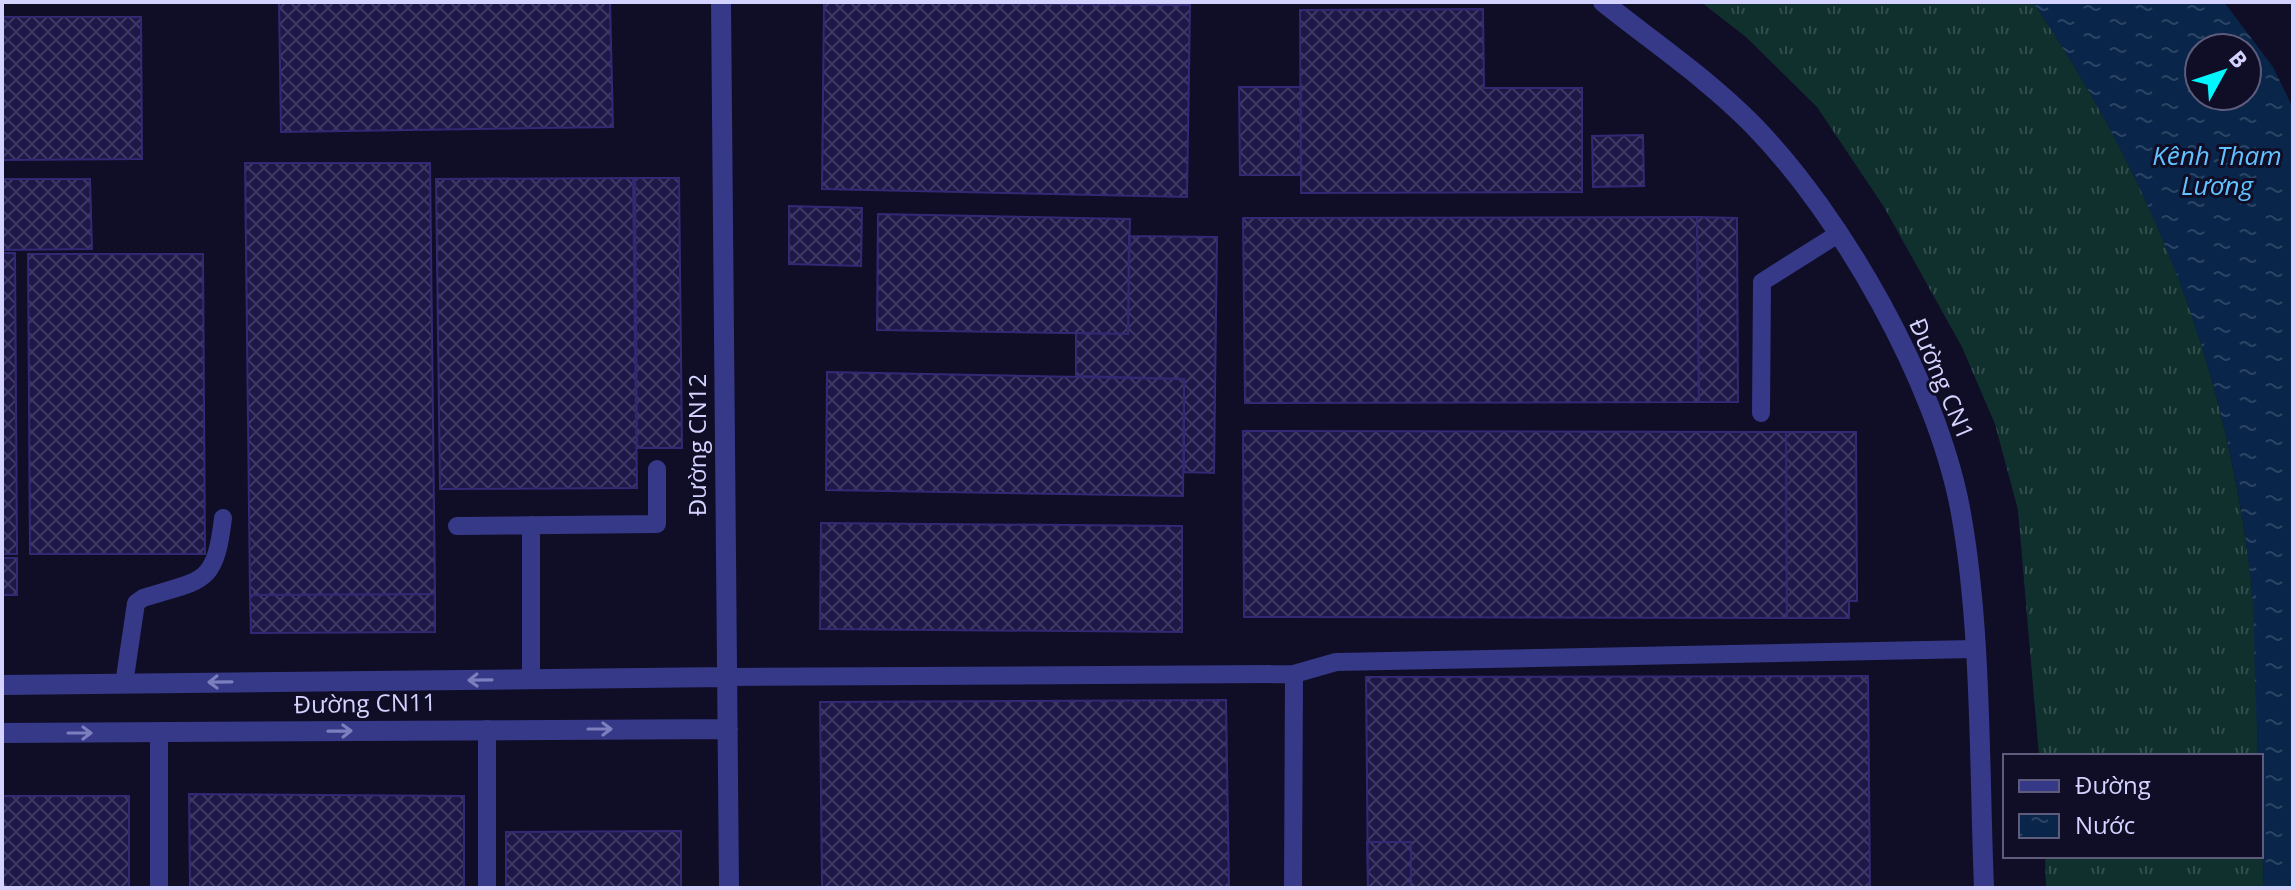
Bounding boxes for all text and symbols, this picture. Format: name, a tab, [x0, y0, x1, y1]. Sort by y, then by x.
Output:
north arrow	[2183, 32, 2263, 112]
text: B	[2223, 43, 2255, 74]
water label: Kênh Tham Lương	[2152, 137, 2282, 203]
street label: Đường CN1	[1902, 313, 1983, 444]
street label: Đường CN12	[680, 374, 713, 516]
one-way arrow	[467, 672, 494, 687]
one-way arrow	[207, 675, 234, 690]
street label: Đường CN11	[293, 685, 437, 720]
one-way arrow	[586, 721, 613, 737]
one-way arrow	[326, 723, 353, 739]
one-way arrow	[66, 725, 93, 741]
legend	[2003, 754, 2263, 858]
text: Đường	[2075, 768, 2151, 801]
text: Nước	[2075, 808, 2135, 841]

